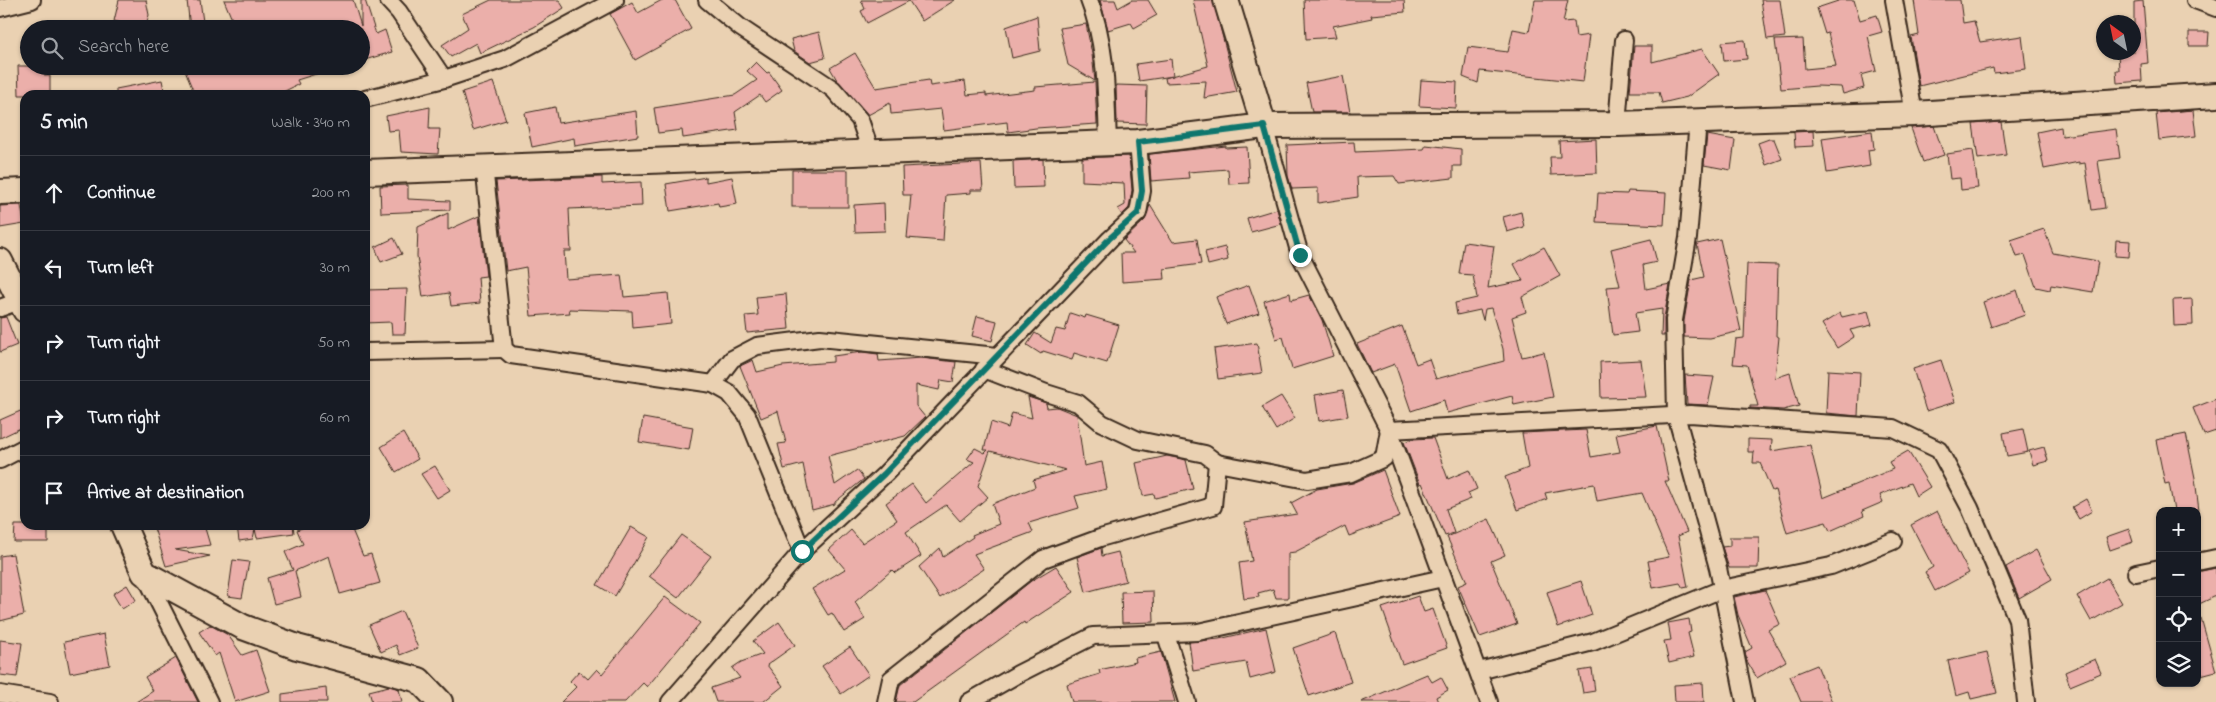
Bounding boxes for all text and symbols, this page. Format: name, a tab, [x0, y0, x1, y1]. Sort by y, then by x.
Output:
north arrow	[2096, 15, 2141, 60]
search box	[20, 20, 370, 75]
icon: search	[38, 34, 66, 62]
text: Search here	[78, 34, 169, 61]
text: 5 min	[40, 108, 88, 138]
text: Walk · 340 m	[271, 111, 350, 135]
icon: ahead	[40, 179, 68, 207]
text: Continue	[87, 180, 155, 207]
text: 200 m	[312, 181, 350, 205]
route end	[1289, 244, 1312, 267]
icon: left	[40, 254, 68, 282]
text: Turn left	[87, 255, 154, 282]
text: 30 m	[320, 256, 350, 280]
icon: right	[40, 329, 68, 357]
text: Turn right	[87, 330, 160, 357]
text: 50 m	[318, 331, 350, 355]
icon: right	[40, 404, 68, 432]
text: Turn right	[87, 405, 160, 432]
text: 60 m	[320, 406, 350, 430]
icon: arrive	[40, 479, 68, 507]
text: Arrive at destination	[87, 480, 244, 507]
map controls	[2156, 507, 2201, 687]
button: +	[2156, 507, 2201, 552]
route start	[791, 540, 814, 563]
button: −	[2156, 552, 2201, 597]
button: locate	[2156, 597, 2201, 642]
button: layers	[2156, 642, 2201, 687]

